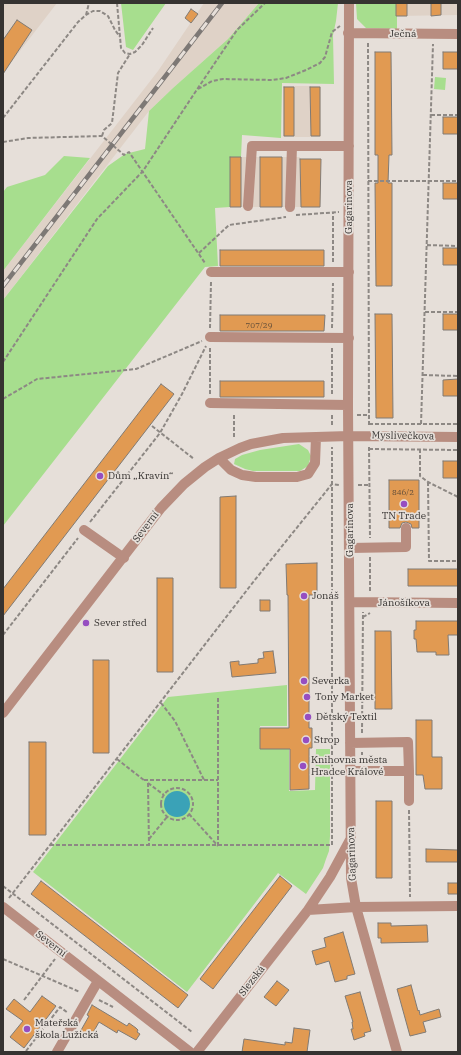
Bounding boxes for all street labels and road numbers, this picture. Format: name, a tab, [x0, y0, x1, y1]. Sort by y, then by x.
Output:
street label: Ječná	[390, 28, 416, 40]
street label: Gagarinova	[343, 180, 355, 234]
street label: Myslivečkova	[372, 429, 434, 443]
street label: Gagarinova	[344, 503, 356, 557]
street label: Severní	[130, 509, 162, 545]
street label: Jánošíkova	[378, 597, 430, 609]
street label: Gagarinova	[345, 827, 359, 881]
street label: Severní	[33, 928, 69, 960]
street label: Slezská	[236, 963, 268, 999]

